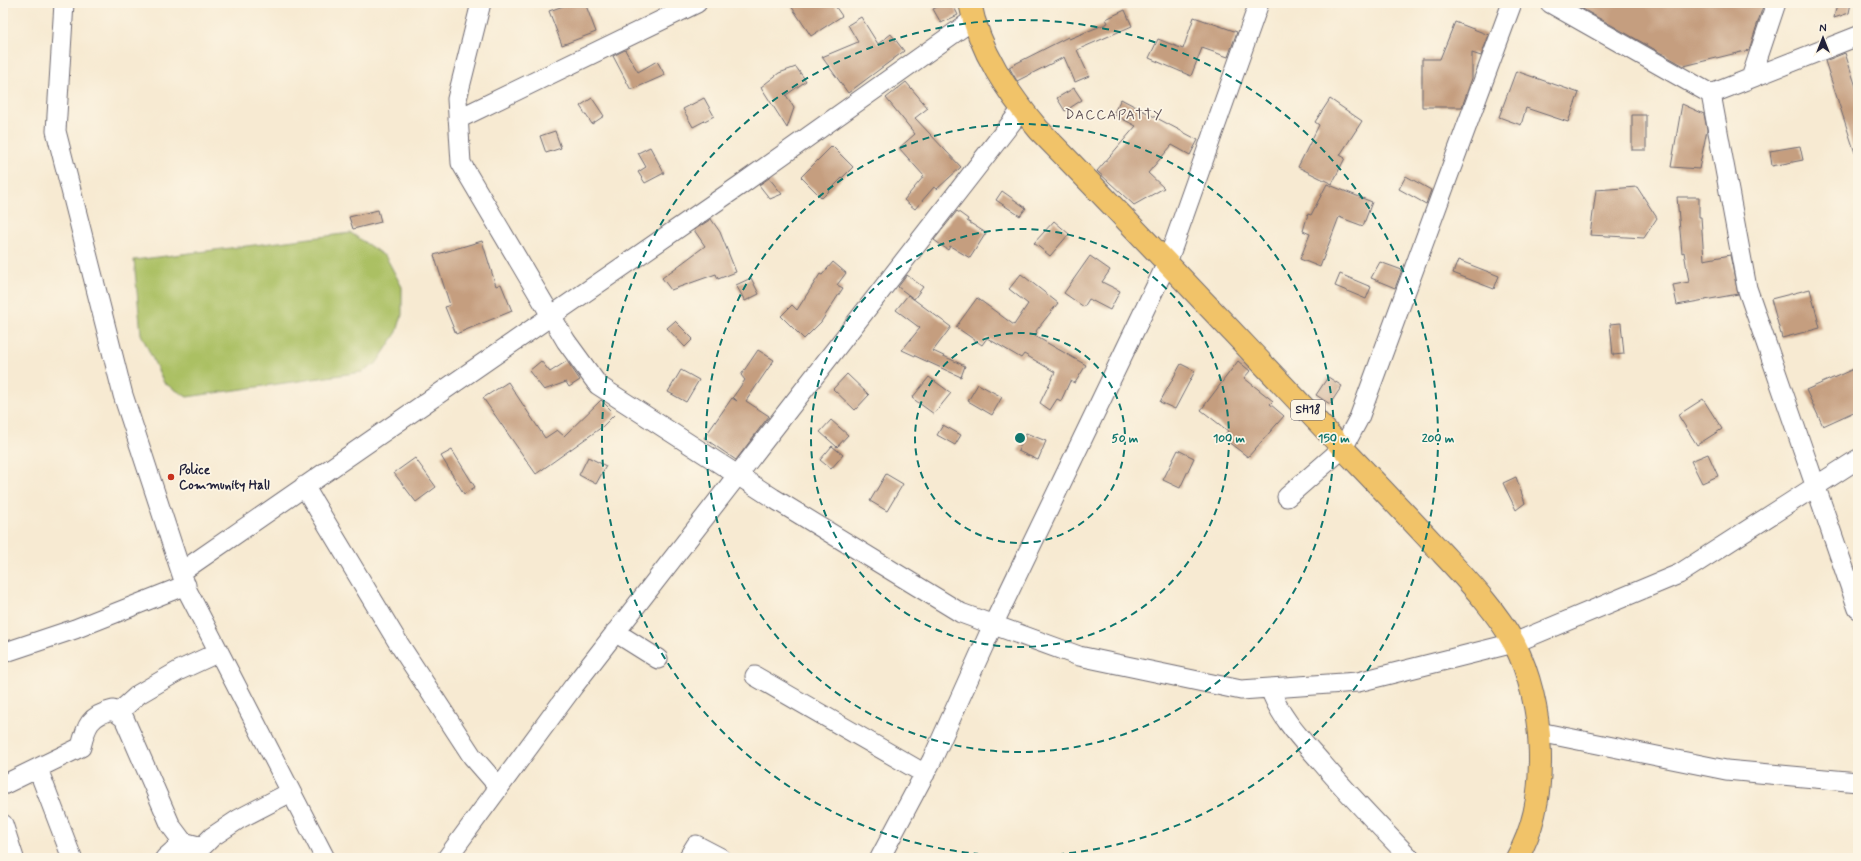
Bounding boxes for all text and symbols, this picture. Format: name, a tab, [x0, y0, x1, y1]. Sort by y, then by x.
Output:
north arrow	[1803, 18, 1843, 58]
text: N	[1819, 22, 1827, 36]
district label: DACCAPATTY	[1065, 106, 1163, 124]
road number: SH18	[1291, 400, 1325, 420]
centre of rings	[1013, 431, 1027, 445]
text: 50 m	[1112, 431, 1139, 447]
text: 100 m	[1213, 431, 1246, 447]
text: 150 m	[1318, 431, 1350, 447]
text: 200 m	[1422, 431, 1455, 447]
place label: Police Community Hall	[179, 462, 270, 494]
marker: Police Community Hall	[166, 472, 176, 482]

